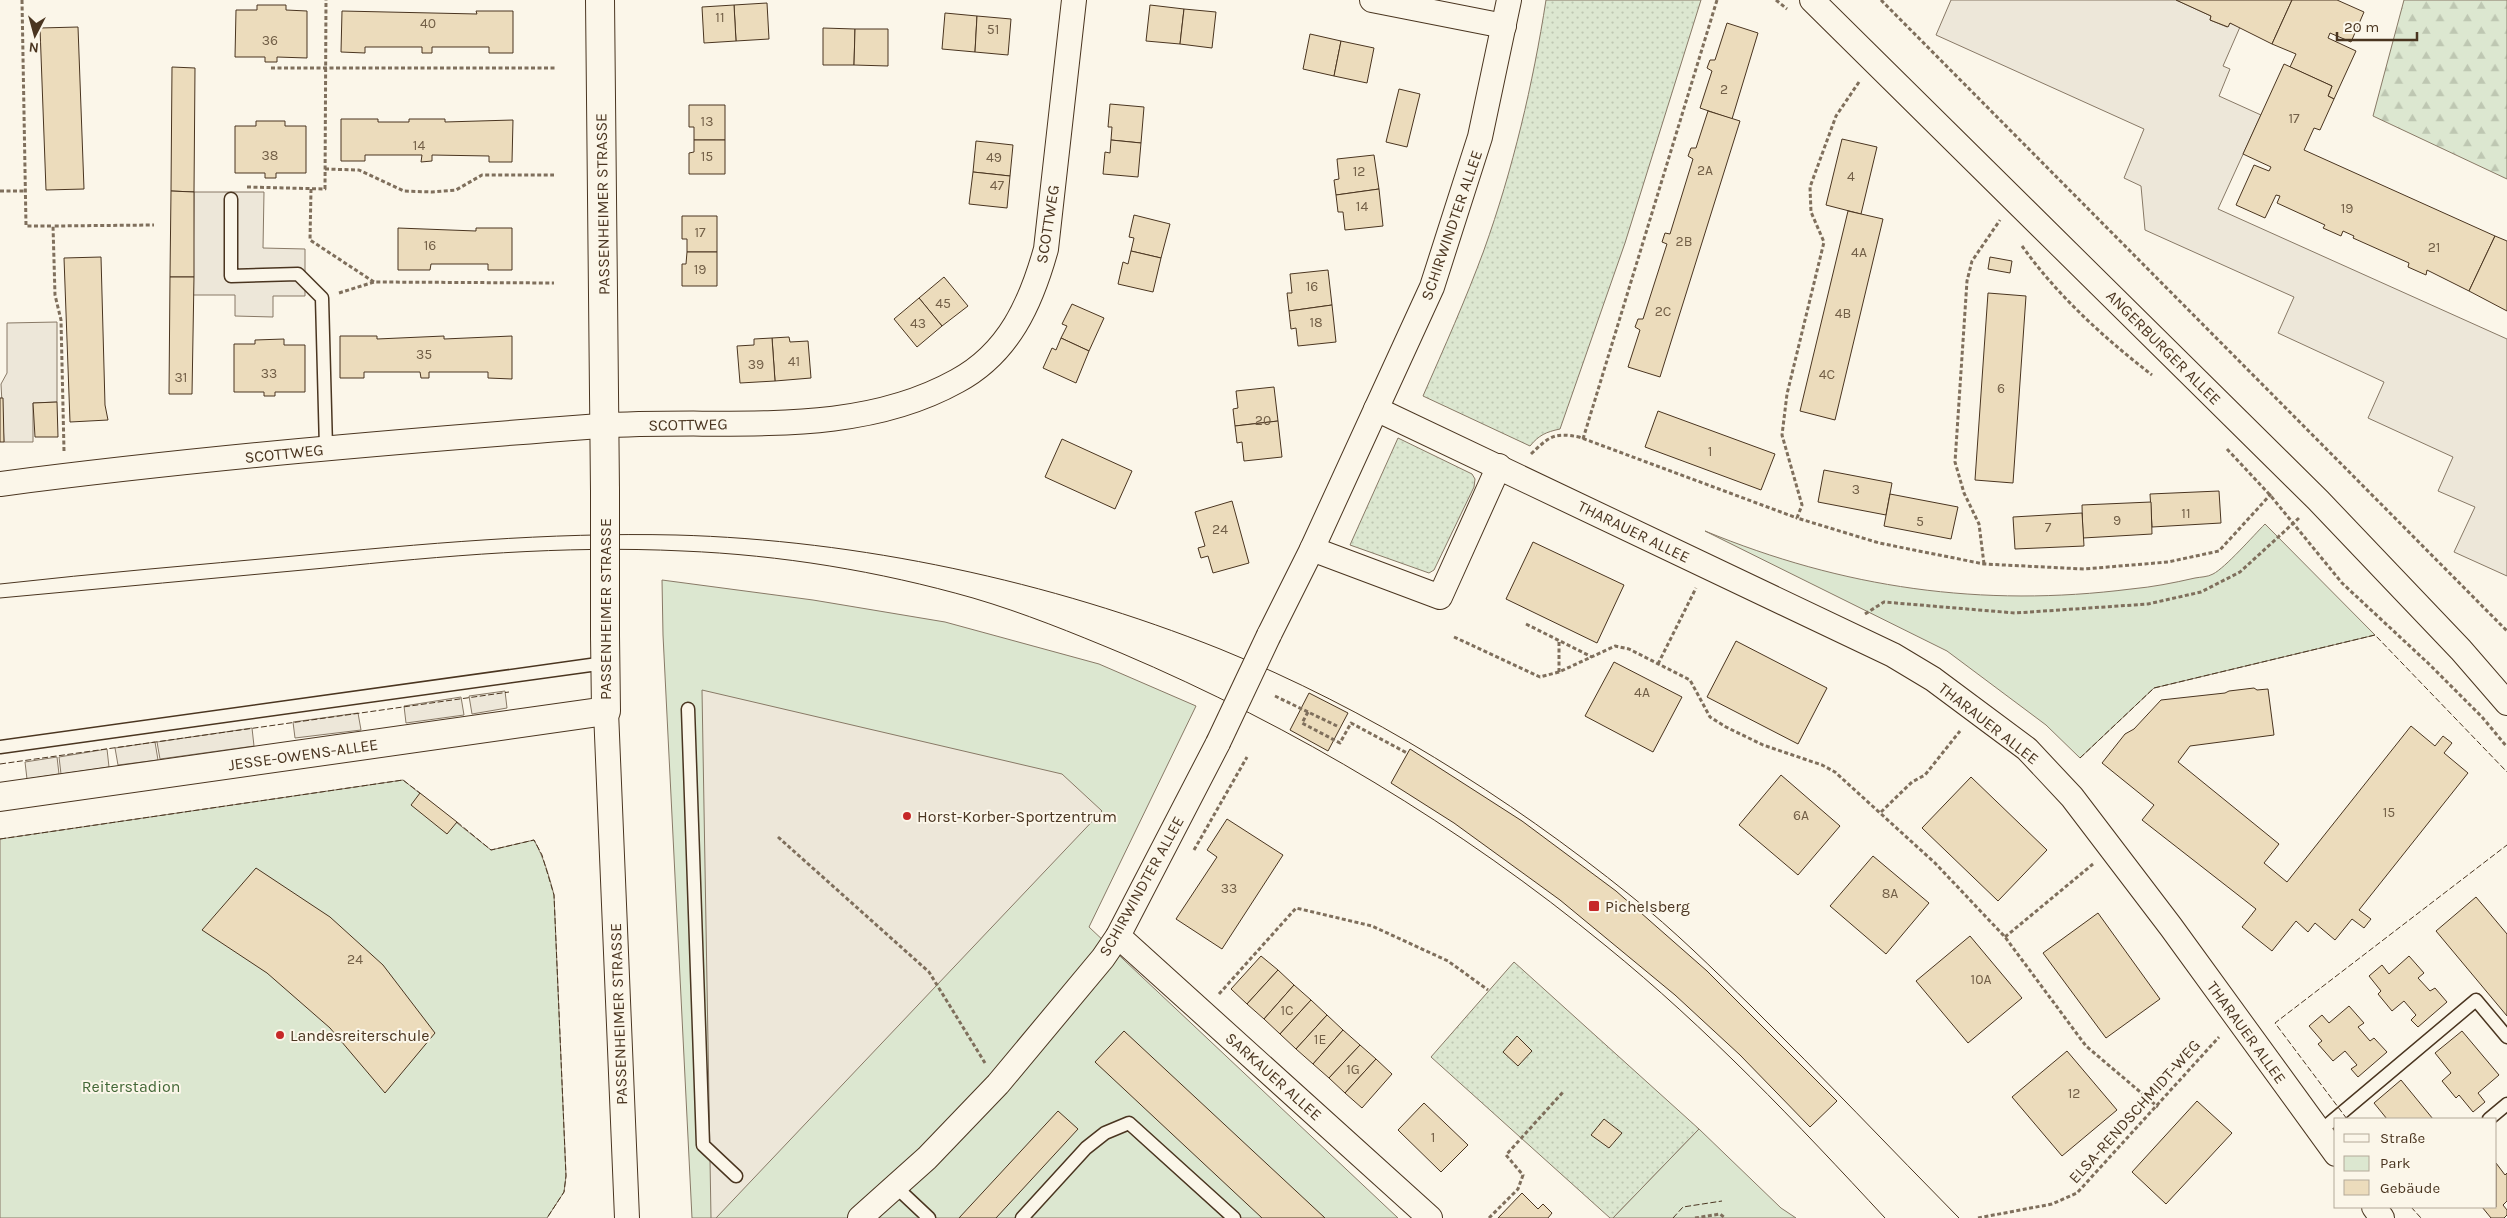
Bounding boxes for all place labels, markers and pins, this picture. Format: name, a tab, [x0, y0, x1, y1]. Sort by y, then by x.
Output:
place label: Horst-Korber-Sportzentrum	[917, 807, 1117, 826]
marker: Horst-Korber-Sportzentrum	[901, 810, 913, 822]
place label: Pichelsberg	[1605, 897, 1690, 916]
marker: Pichelsberg	[1587, 899, 1601, 913]
place label: Landesreiterschule	[290, 1026, 430, 1045]
marker: Landesreiterschule	[274, 1029, 286, 1041]

